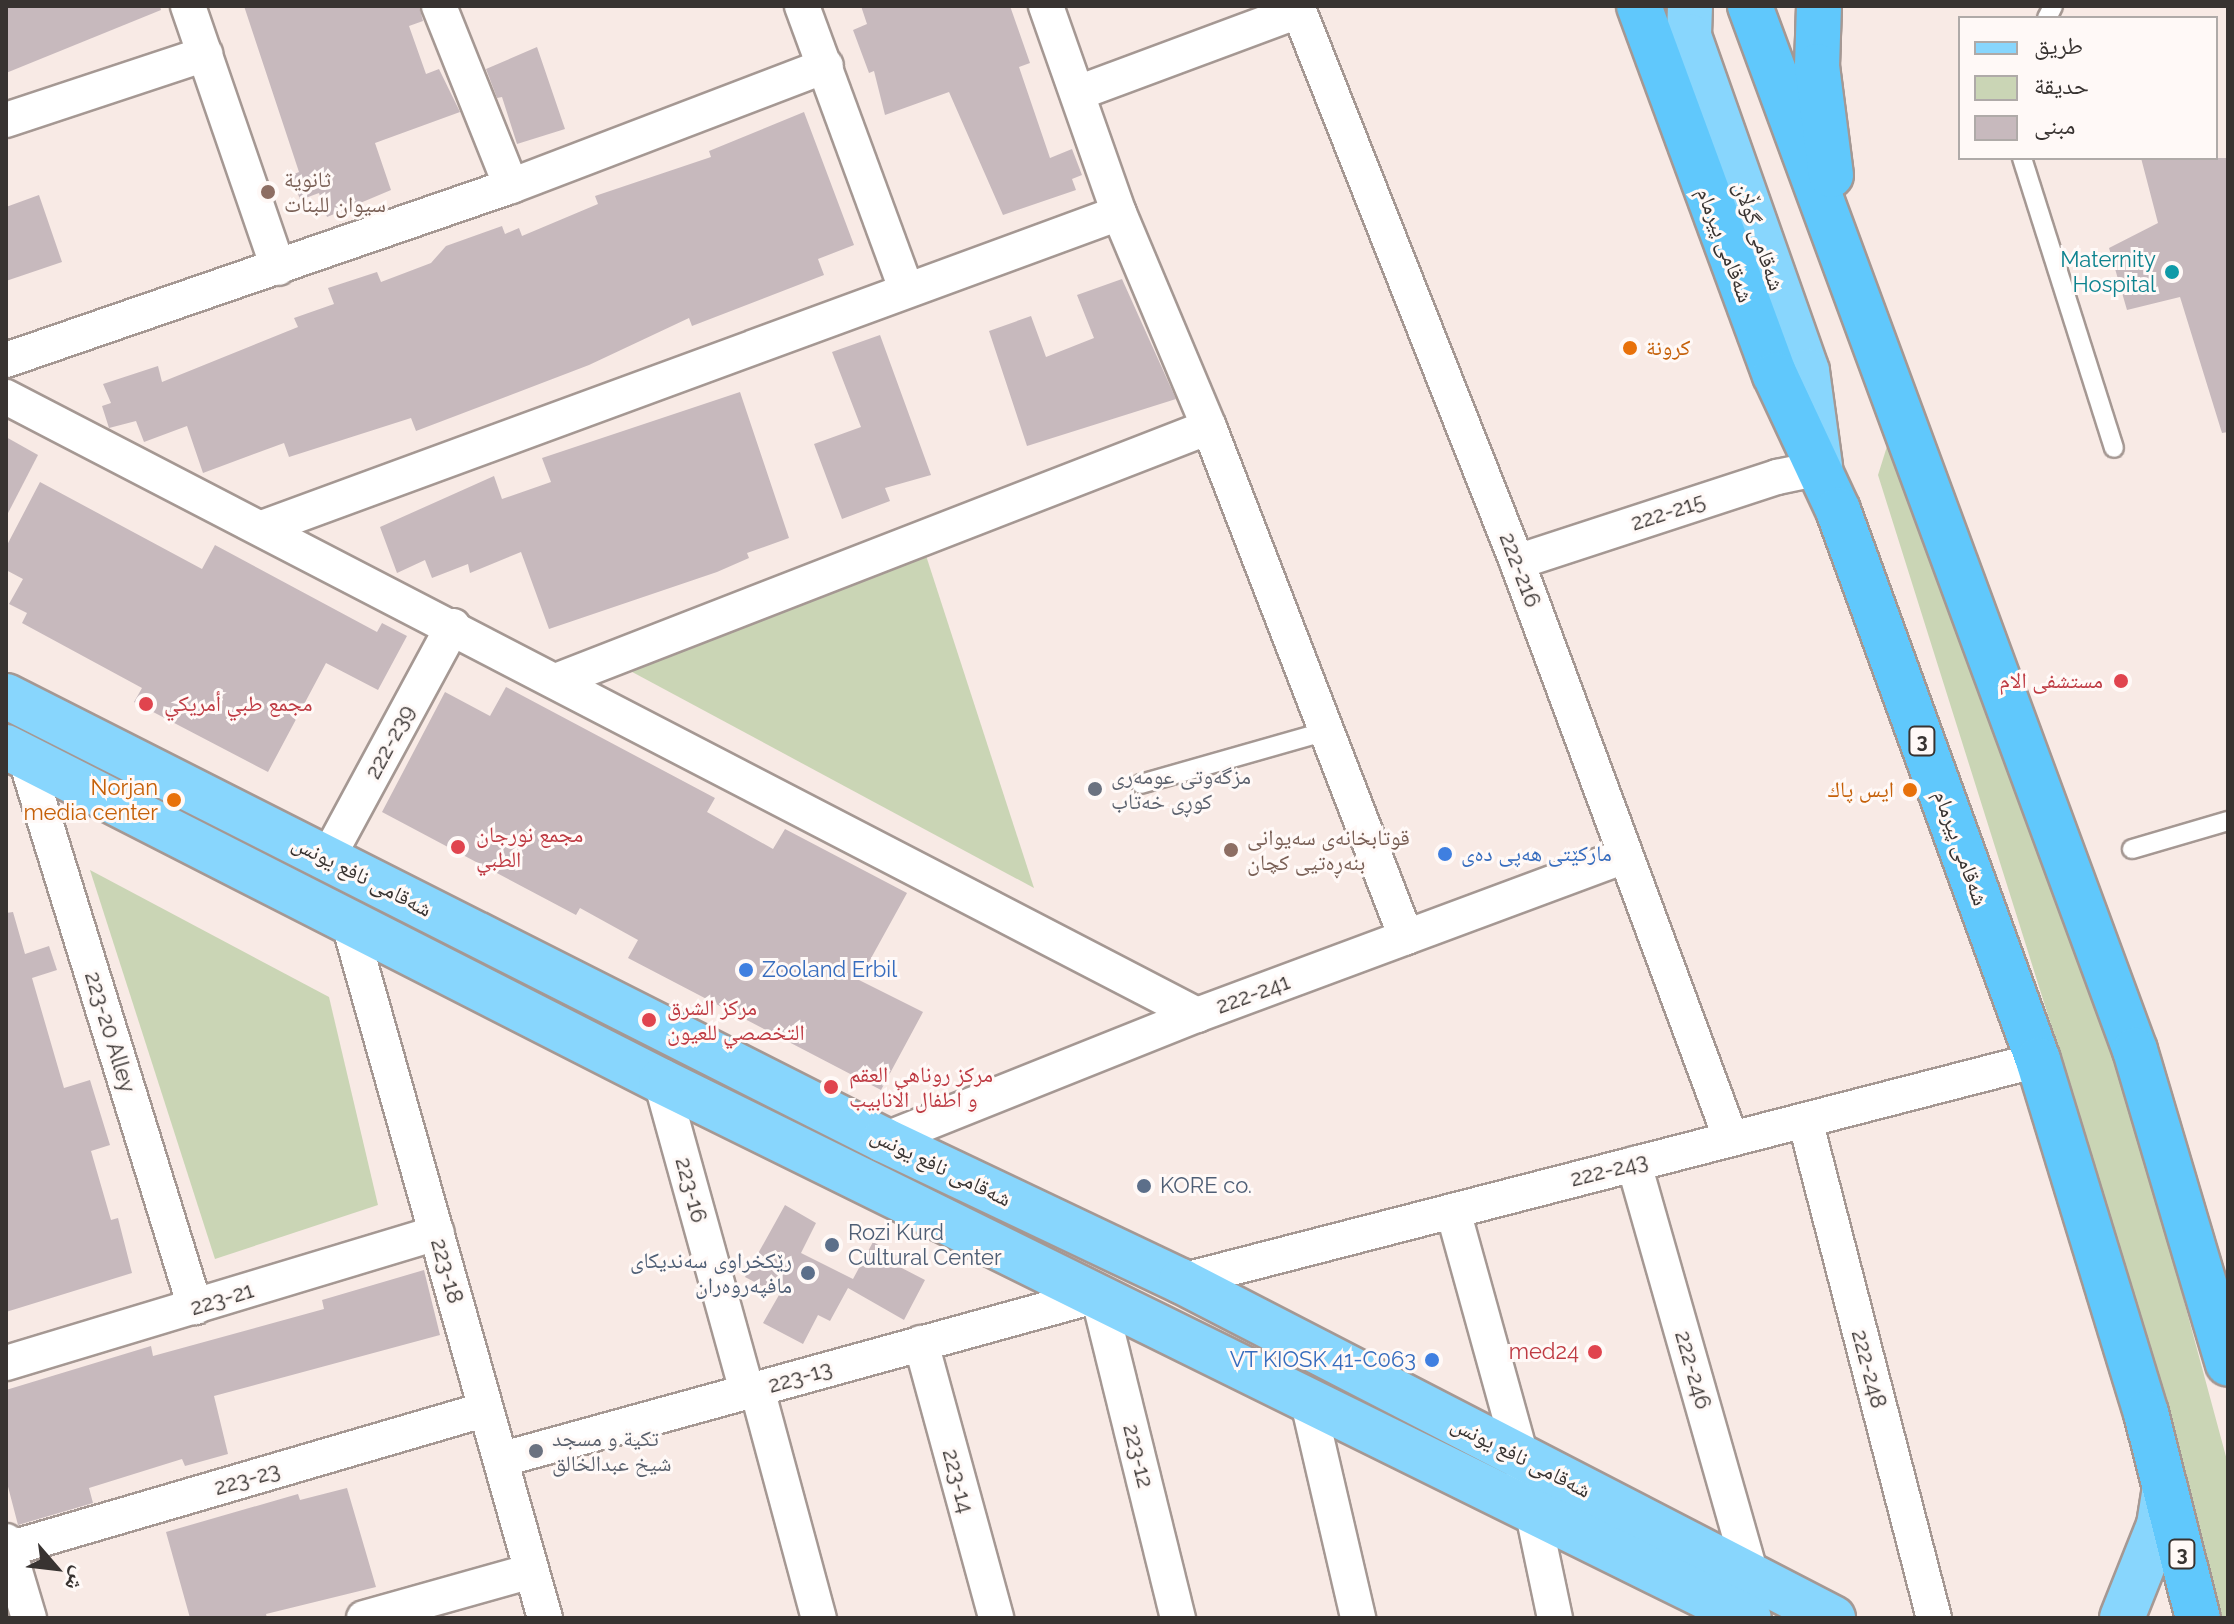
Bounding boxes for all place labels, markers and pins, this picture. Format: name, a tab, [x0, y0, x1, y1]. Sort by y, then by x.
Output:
place label: ثانوية سيوان للبنات	[284, 166, 386, 218]
marker: ثانوية سيوان للبنات	[259, 183, 277, 201]
place label: Maternity Hospital	[2060, 246, 2156, 298]
marker: Maternity Hospital	[2163, 263, 2181, 281]
place label: كرونة	[1646, 335, 1690, 361]
marker: كرونة	[1621, 339, 1639, 357]
place label: مستشفى الام	[1999, 668, 2103, 694]
marker: مستشفى الام	[2110, 670, 2132, 692]
place label: مجمع طبي أمریکي	[164, 691, 312, 717]
marker: مجمع طبي أمریکي	[135, 693, 157, 715]
place label: مزگەوتی عومەری کوڕی خەتاب	[1111, 763, 1251, 814]
place label: Norjan media center	[23, 774, 158, 826]
place label: ايس پاك	[1828, 777, 1894, 803]
marker: مزگەوتی عومەری کوڕی خەتاب	[1086, 780, 1104, 798]
marker: ايس پاك	[1901, 781, 1919, 799]
marker: Norjan media center	[165, 791, 183, 809]
place label: مجمع نورجان الطبي	[476, 821, 583, 872]
place label: قوتابخانەی سەیوانی بنەڕەتیی کچان	[1247, 824, 1410, 876]
marker: مجمع نورجان الطبي	[447, 836, 469, 858]
marker: قوتابخانەی سەیوانی بنەڕەتیی کچان	[1222, 841, 1240, 859]
place label: مارکێتی هەپی دەی	[1461, 841, 1612, 867]
marker: مارکێتی هەپی دەی	[1436, 845, 1454, 863]
place label: Zooland Erbil	[762, 957, 897, 983]
marker: Zooland Erbil	[737, 961, 755, 979]
place label: مركز الشرق التخصصي للعيون	[667, 994, 805, 1046]
marker: مركز الشرق التخصصي للعيون	[638, 1009, 660, 1031]
place label: مركز روناهي العقم و اطفال الانابيب	[849, 1061, 993, 1112]
marker: مركز روناهي العقم و اطفال الانابيب	[820, 1076, 842, 1098]
place label: KORE co.	[1160, 1173, 1252, 1199]
marker: KORE co.	[1135, 1177, 1153, 1195]
place label: Rozi Kurd Cultural Center	[848, 1219, 1002, 1270]
marker: Rozi Kurd Cultural Center	[823, 1236, 841, 1254]
place label: رێکخراوی سەندیکای مافپەروەران	[630, 1247, 792, 1298]
marker: رێکخراوی سەندیکای مافپەروەران	[799, 1264, 817, 1282]
place label: med24	[1509, 1339, 1579, 1365]
marker: med24	[1586, 1343, 1604, 1361]
place label: VT KIOSK 41-C063	[1229, 1347, 1416, 1373]
marker: VT KIOSK 41-C063	[1423, 1351, 1441, 1369]
place label: تكية و مسجد شيخ عبدالخالق	[552, 1425, 672, 1476]
marker: تكية و مسجد شيخ عبدالخالق	[527, 1442, 545, 1460]

